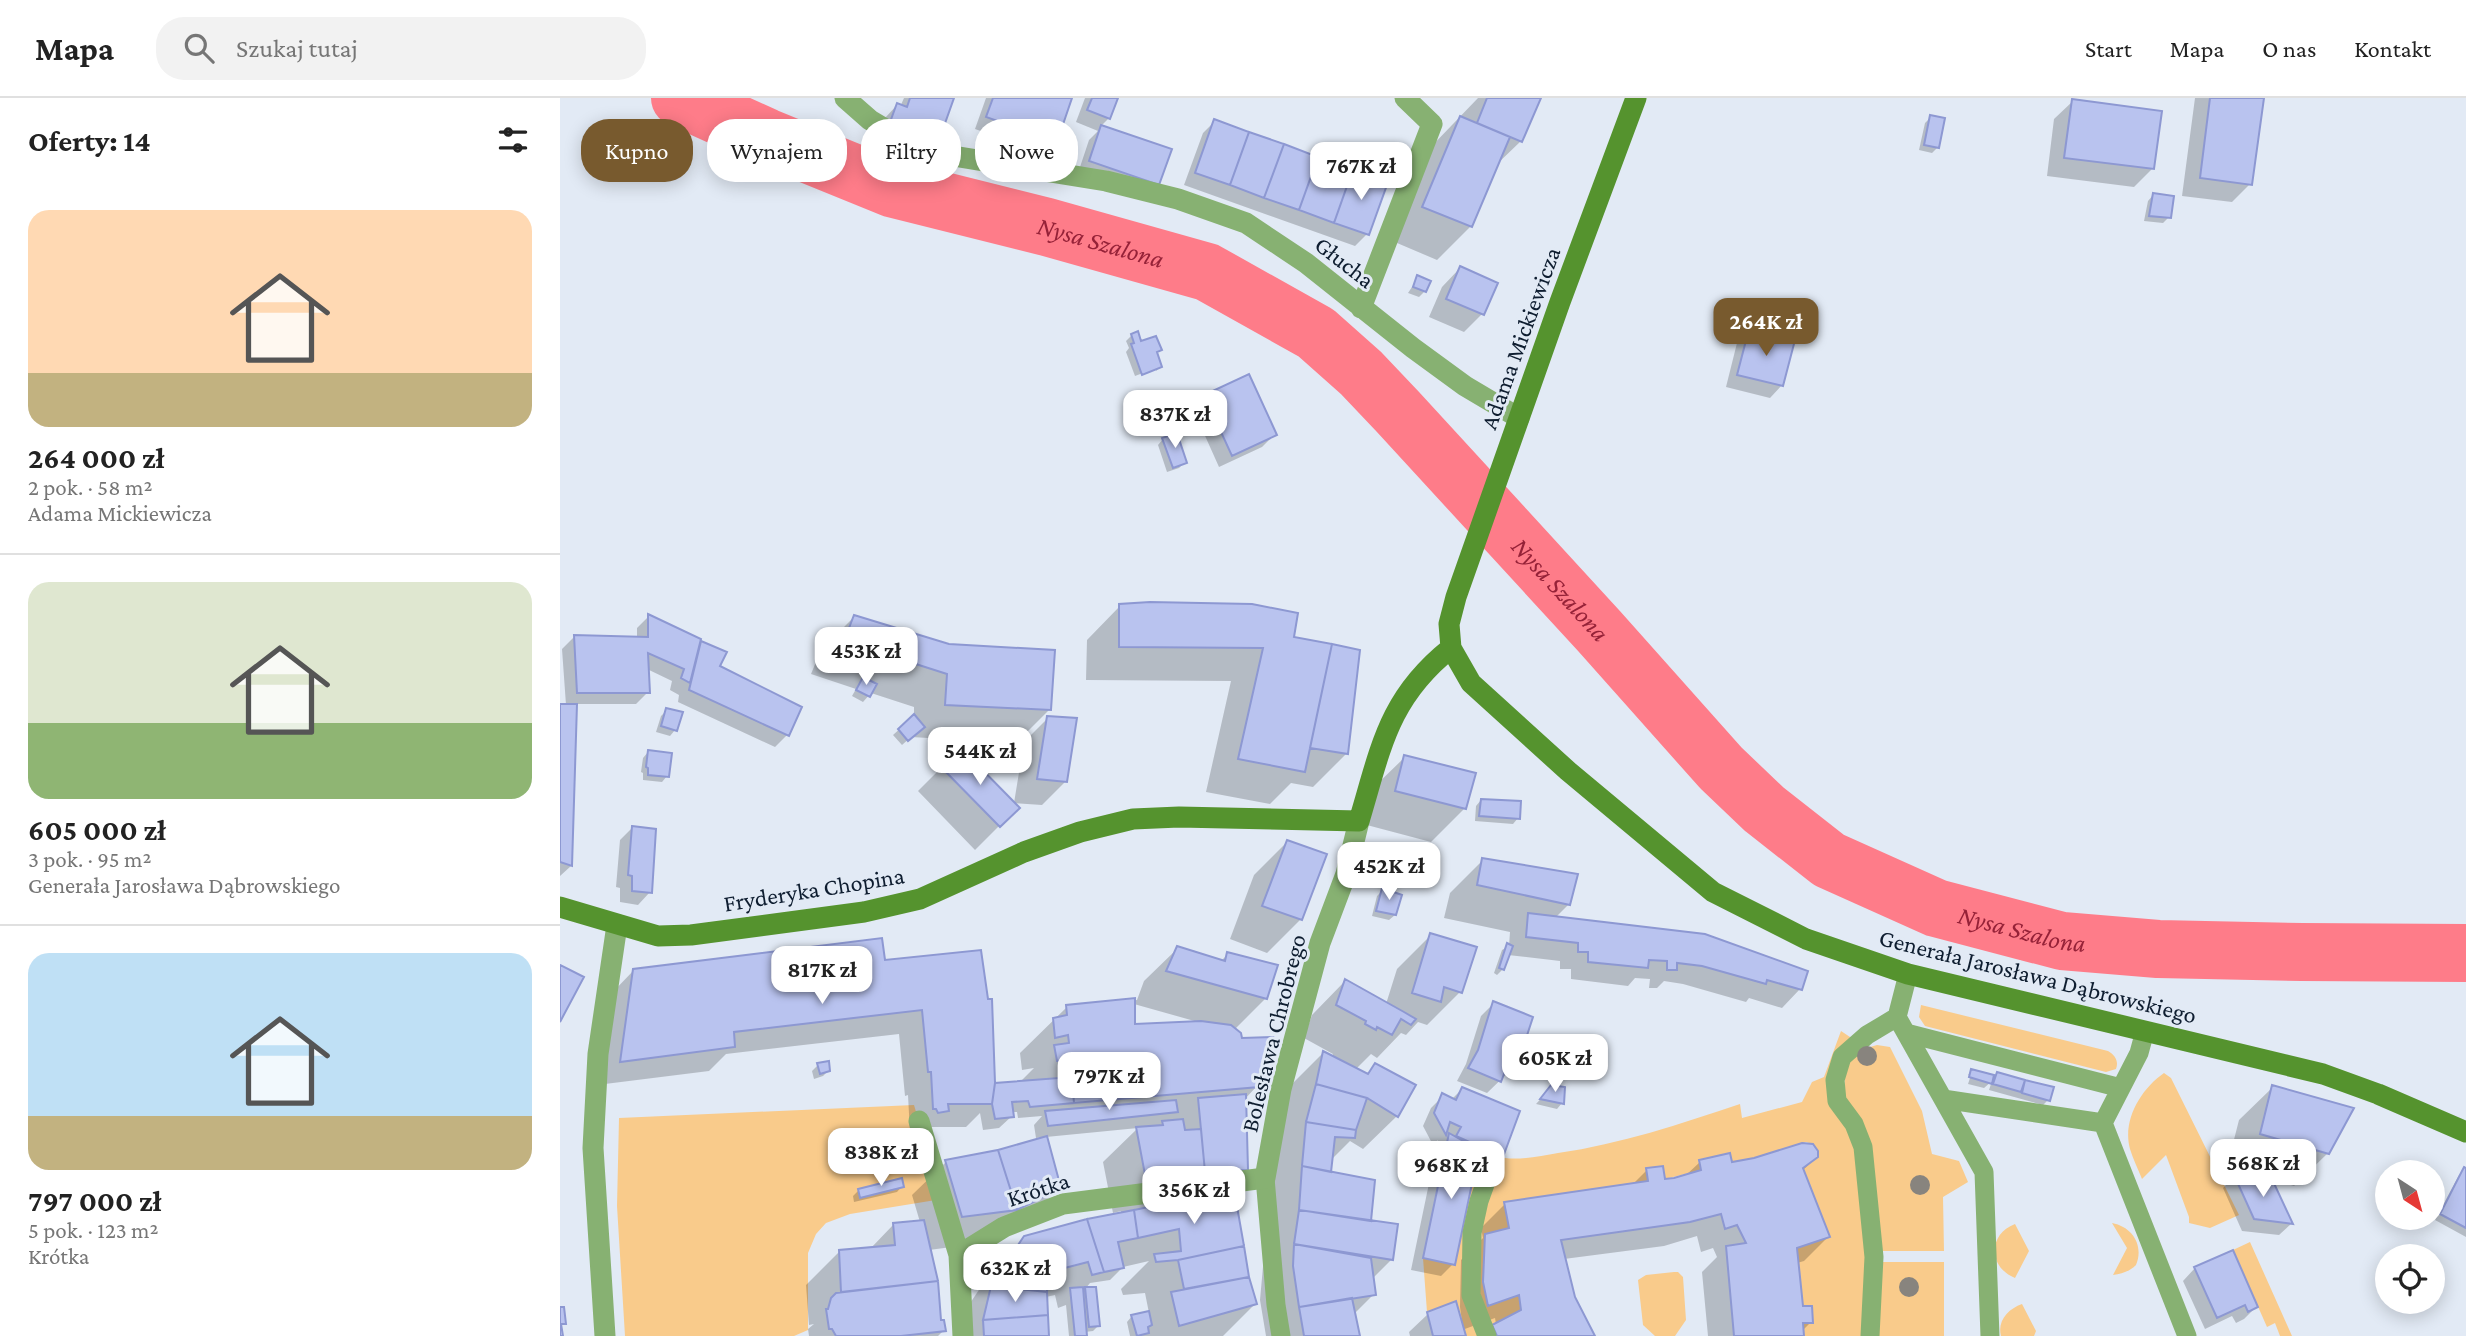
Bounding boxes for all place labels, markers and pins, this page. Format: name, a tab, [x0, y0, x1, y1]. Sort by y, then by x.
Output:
pin: 767K zł	[1296, 142, 1426, 202]
pin: 264K zł	[1701, 299, 1831, 358]
pin: 837K zł	[1110, 390, 1240, 450]
pin: 453K zł	[801, 628, 931, 687]
pin: 544K zł	[915, 728, 1045, 787]
pin: 452K zł	[1324, 842, 1454, 902]
pin: 817K zł	[757, 946, 887, 1006]
pin: 605K zł	[1490, 1034, 1620, 1094]
pin: 797K zł	[1044, 1052, 1174, 1112]
pin: 838K zł	[816, 1128, 946, 1188]
pin: 568K zł	[2198, 1140, 2328, 1199]
pin: 968K zł	[1386, 1142, 1516, 1201]
pin: 356K zł	[1129, 1166, 1259, 1226]
pin: 632K zł	[950, 1244, 1080, 1304]

